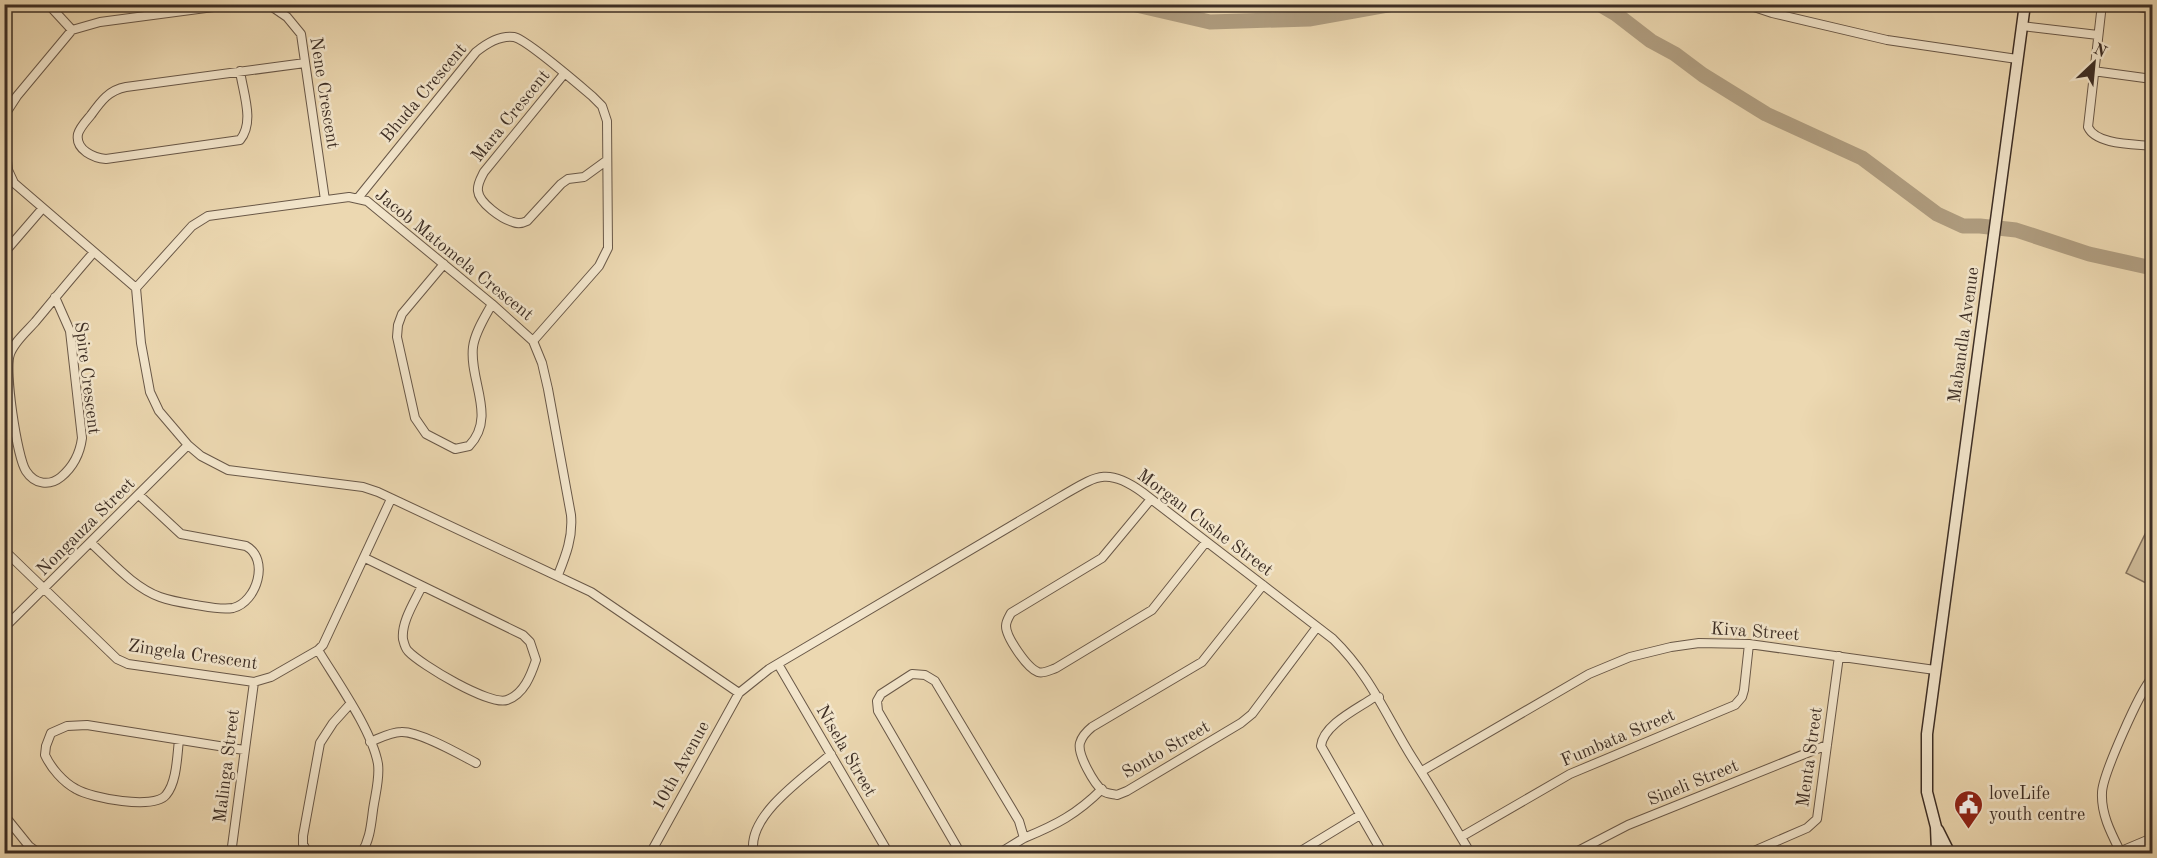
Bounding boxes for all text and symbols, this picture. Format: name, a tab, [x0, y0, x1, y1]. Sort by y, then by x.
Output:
north arrow	[2064, 33, 2124, 93]
street label: Nene Crescent	[306, 36, 342, 150]
street label: Bhuda Crescent	[378, 40, 470, 146]
text: N	[2091, 41, 2109, 62]
street label: Mara Crescent	[468, 66, 554, 166]
street label: Jacob Matomela Crescent	[371, 186, 537, 324]
street label: Mabandla Avenue	[1946, 266, 1982, 404]
street label: Spire Crescent	[71, 320, 103, 436]
street label: Morgan Cushe Street	[1134, 466, 1276, 580]
street label: Nongauza Street	[34, 475, 138, 579]
street label: Kiva Street	[1710, 620, 1800, 644]
street label: Zingela Crescent	[127, 637, 259, 673]
street label: Ntsela Street	[813, 702, 879, 800]
street label: Fumbata Street	[1558, 706, 1678, 770]
street label: Menta Street	[1794, 706, 1826, 808]
street label: Malinga Street	[211, 708, 243, 824]
street label: 10th Avenue	[649, 718, 713, 814]
street label: Sonto Street	[1119, 718, 1213, 782]
street label: Sineli Street	[1645, 757, 1741, 809]
place label: loveLife youth centre	[1989, 785, 2085, 824]
public building icon: loveLife youth centre	[1952, 788, 1984, 830]

